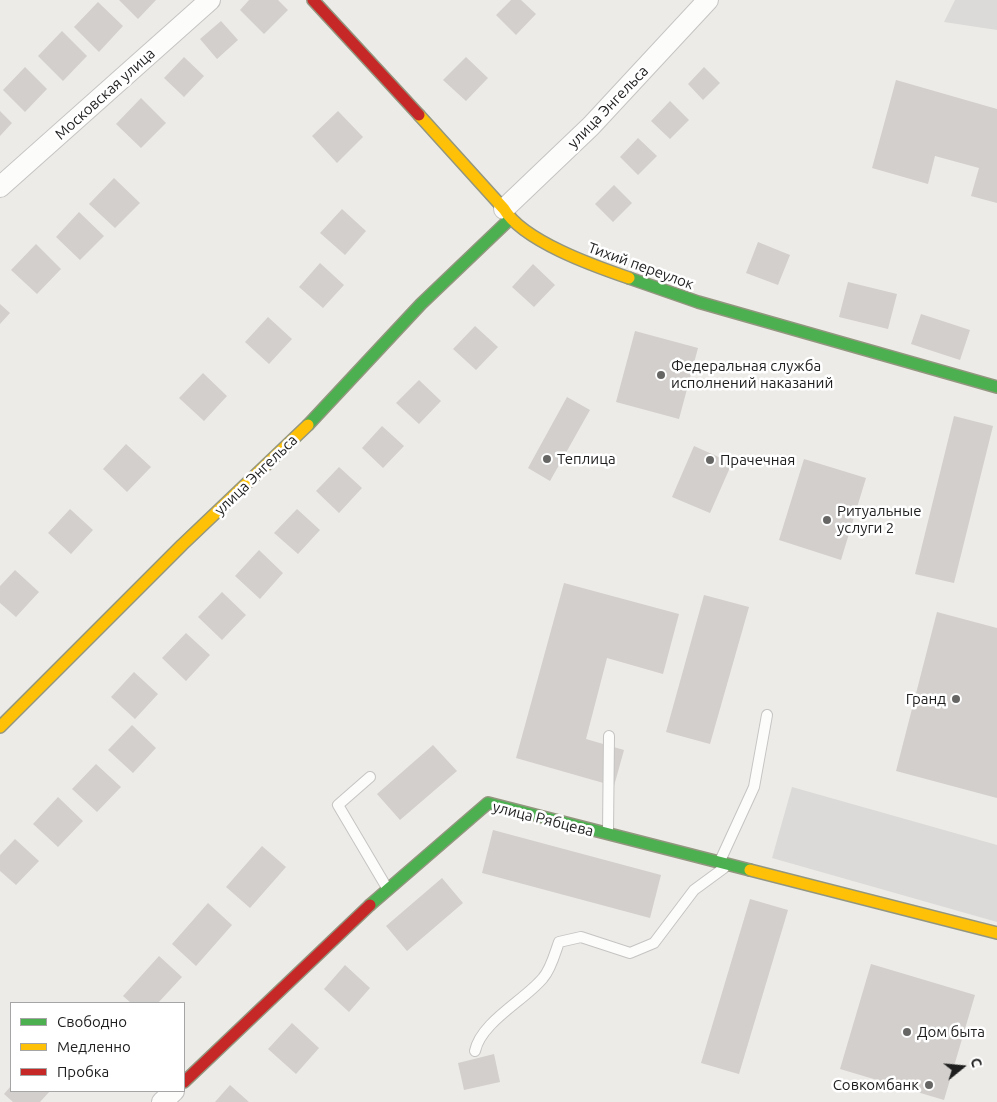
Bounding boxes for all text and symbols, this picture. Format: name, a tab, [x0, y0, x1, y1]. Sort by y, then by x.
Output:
street label: Московская улица	[51, 44, 159, 144]
street label: улица Энгельса	[564, 62, 652, 152]
street label: Тихий переулок	[586, 238, 696, 294]
place label: Федеральная служба исполнений наказаний	[671, 357, 833, 392]
marker: Федеральная служба исполнений наказаний	[655, 369, 667, 381]
street label: улица Энгельса	[211, 431, 301, 519]
place label: Теплица	[557, 450, 616, 468]
place label: Прачечная	[720, 451, 795, 469]
marker: Теплица	[541, 453, 553, 465]
marker: Прачечная	[704, 454, 716, 466]
place label: Ритуальные услуги 2	[837, 502, 922, 537]
marker: Ритуальные услуги 2	[821, 514, 833, 526]
place label: Гранд	[906, 690, 946, 708]
marker: Гранд	[950, 693, 962, 705]
street label: улица Рябцева	[491, 798, 595, 840]
legend	[10, 1002, 185, 1092]
text: Свободно	[57, 1013, 127, 1030]
place label: Дом быта	[917, 1023, 985, 1041]
marker: Дом быта	[901, 1026, 913, 1038]
text: Медленно	[57, 1038, 131, 1055]
north arrow	[937, 1042, 987, 1092]
text: С	[967, 1056, 985, 1069]
text: Пробка	[57, 1063, 109, 1080]
place label: Совкомбанк	[833, 1076, 919, 1094]
marker: Совкомбанк	[923, 1079, 935, 1091]

